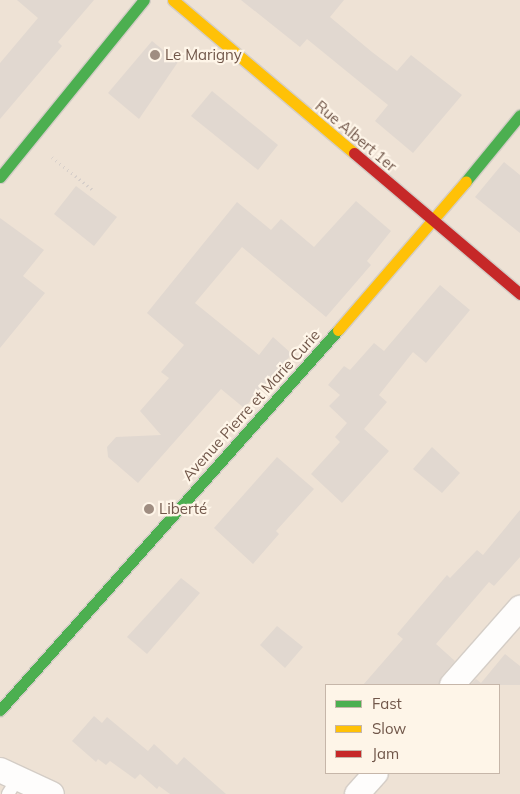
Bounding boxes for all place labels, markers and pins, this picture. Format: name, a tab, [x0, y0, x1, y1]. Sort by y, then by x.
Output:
place label: Le Marigny	[165, 46, 242, 64]
marker: Le Marigny	[149, 49, 161, 61]
place label: Liberté	[159, 500, 207, 518]
marker: Liberté	[143, 503, 155, 515]

